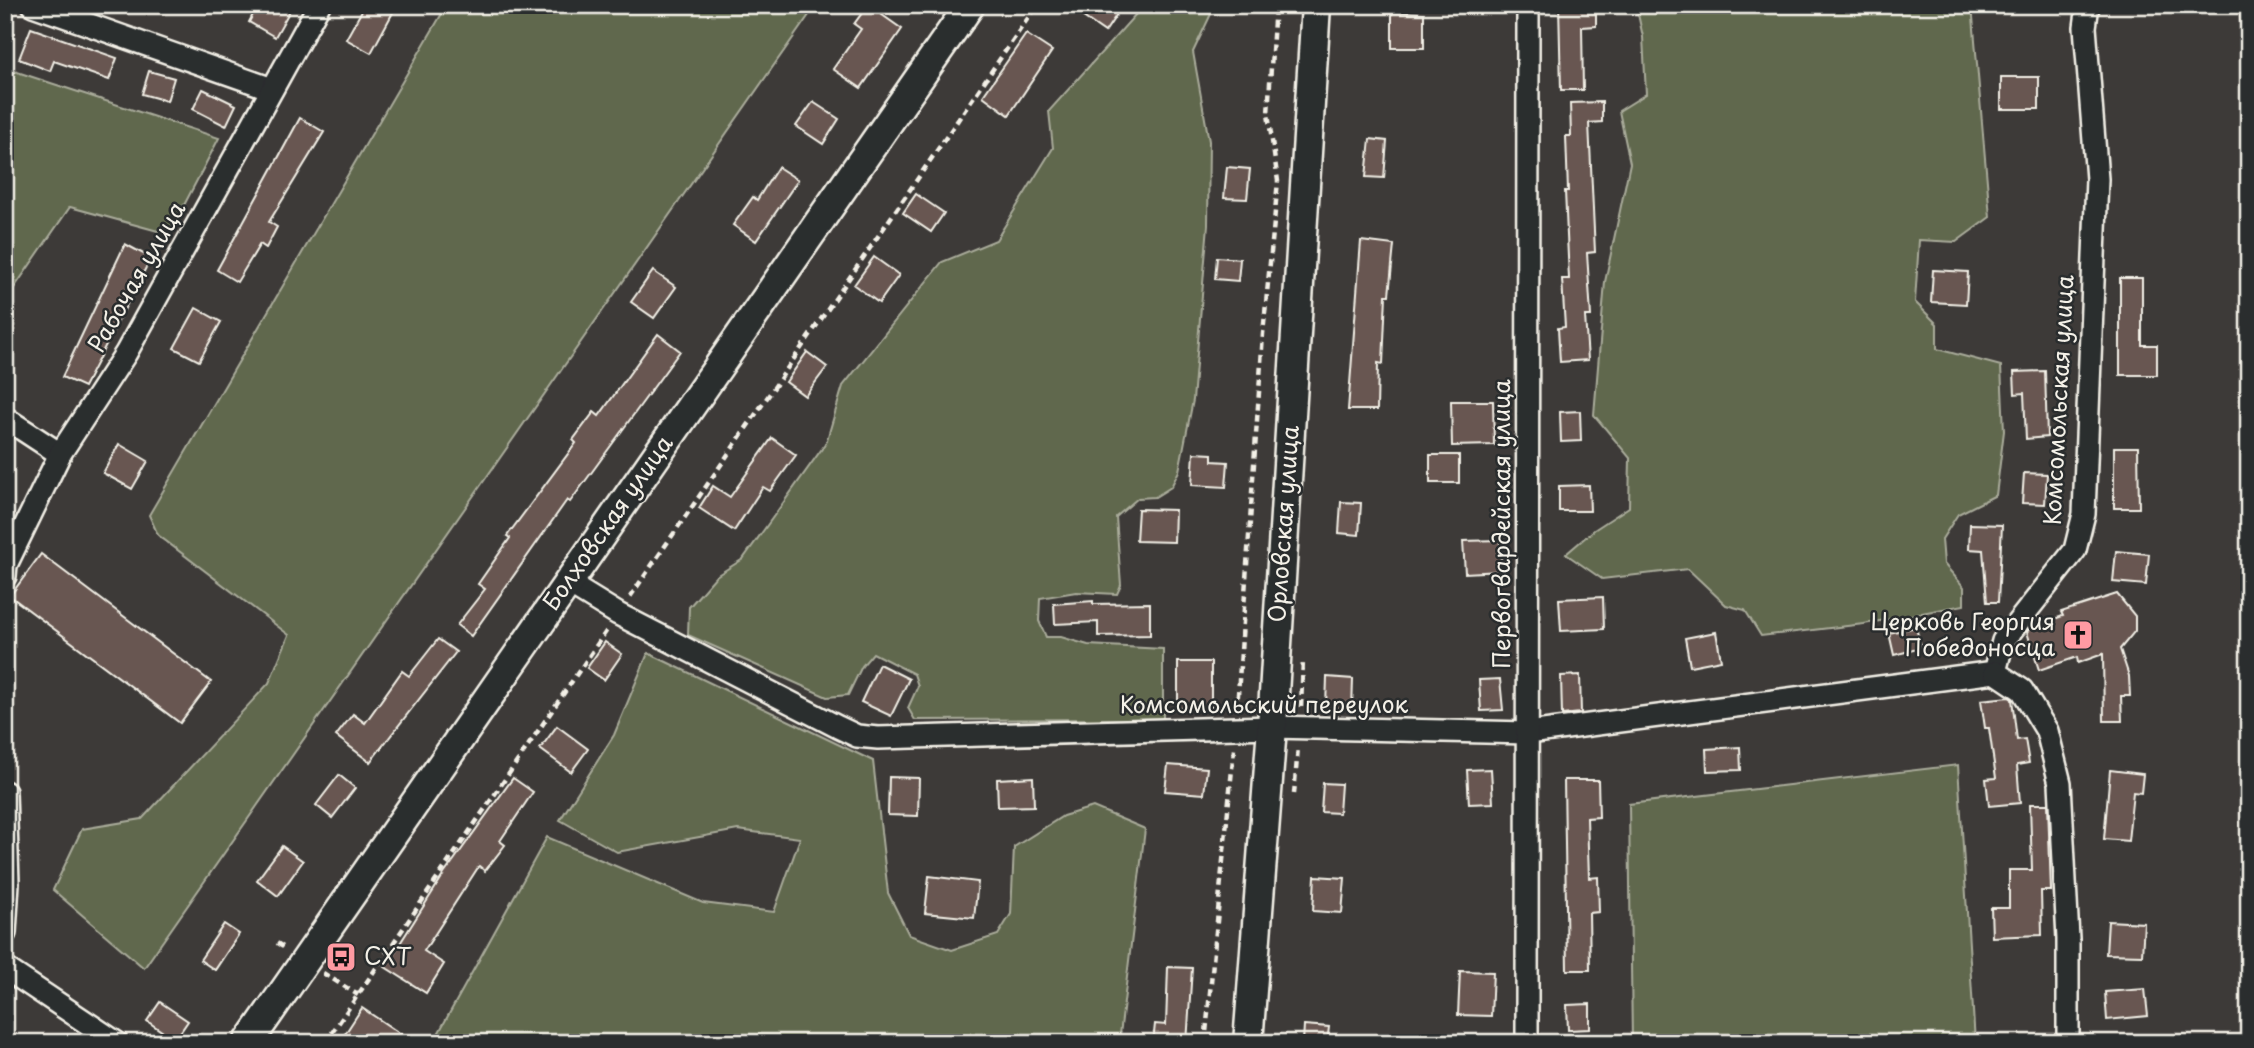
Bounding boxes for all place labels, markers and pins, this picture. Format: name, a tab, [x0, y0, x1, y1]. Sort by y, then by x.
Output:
place label: Церковь Георгия Победоносца	[1870, 603, 2055, 664]
church icon: Церковь Георгия Победоносца	[2061, 618, 2095, 652]
place label: СХТ	[364, 938, 412, 973]
bus stop icon: СХТ	[324, 940, 358, 974]

